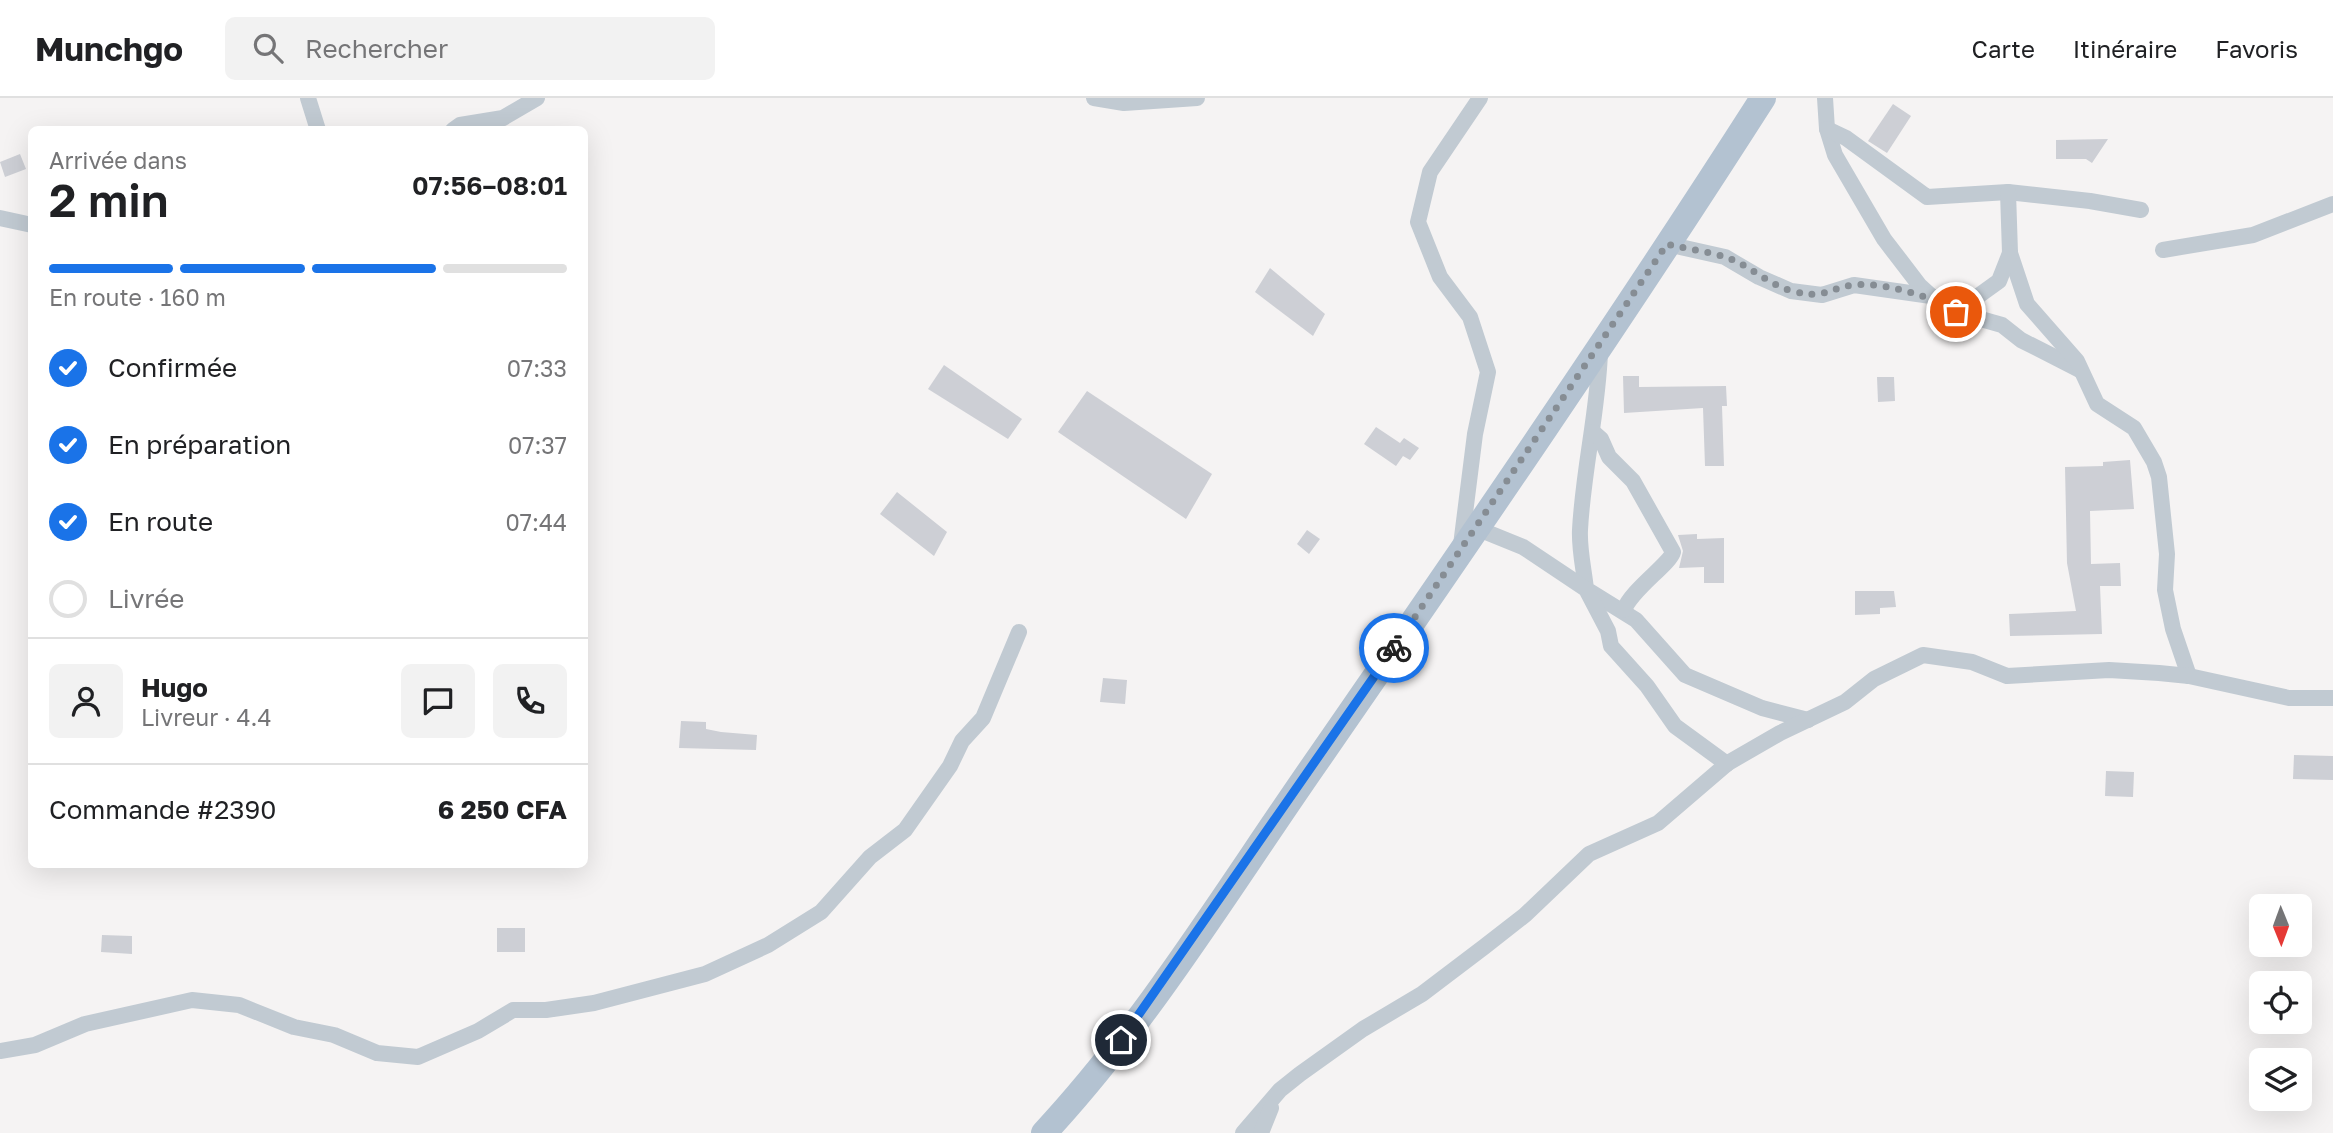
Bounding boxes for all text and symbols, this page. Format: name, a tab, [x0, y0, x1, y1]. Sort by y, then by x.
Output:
search box	[225, 17, 715, 80]
text: Munchgo	[35, 29, 183, 68]
icon: search	[249, 29, 287, 67]
text: Rechercher	[305, 33, 448, 64]
text: Carte	[1972, 34, 2035, 63]
text: Itinéraire	[2073, 34, 2177, 63]
text: Favoris	[2215, 34, 2298, 63]
text: Arrivée dans	[49, 146, 187, 174]
text: 07:56–08:01	[412, 170, 567, 201]
text: 2 min	[49, 172, 169, 227]
pin	[1926, 282, 1986, 342]
text: En route · 160 m	[49, 283, 226, 311]
icon: bag	[1937, 293, 1975, 331]
icon: check	[49, 349, 87, 387]
text: Confirmée	[108, 352, 237, 383]
text: 07:33	[507, 354, 567, 382]
icon: check	[49, 426, 87, 464]
text: En préparation	[108, 429, 291, 460]
text: 07:37	[508, 431, 567, 459]
icon: check	[49, 503, 87, 541]
text: En route	[108, 506, 213, 537]
text: 07:44	[506, 508, 567, 536]
text: Livrée	[108, 583, 184, 614]
courier	[1359, 613, 1429, 683]
icon: bike	[1375, 629, 1413, 667]
button: person	[49, 664, 123, 738]
button: chat	[401, 664, 475, 738]
button: phone	[493, 664, 567, 738]
text: Hugo	[141, 672, 208, 703]
text: Livreur · 4.4	[141, 703, 271, 731]
text: Commande #2390	[49, 794, 276, 825]
text: 6 250 CFA	[438, 794, 567, 825]
north arrow	[2249, 894, 2312, 957]
map controls	[2249, 894, 2312, 1111]
button: locate	[2249, 971, 2312, 1034]
pin	[1091, 1010, 1151, 1070]
icon: home	[1102, 1021, 1140, 1059]
button: layers	[2249, 1048, 2312, 1111]

